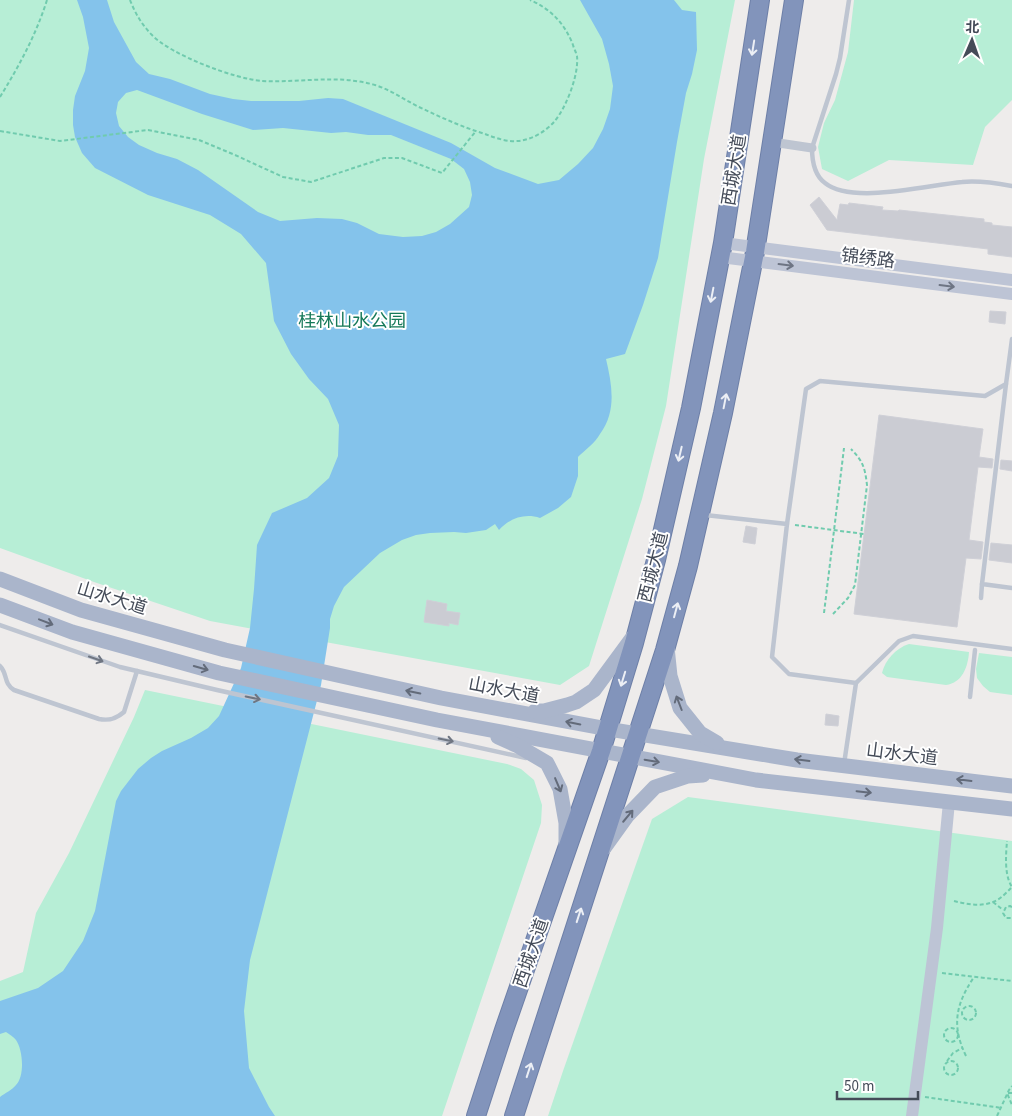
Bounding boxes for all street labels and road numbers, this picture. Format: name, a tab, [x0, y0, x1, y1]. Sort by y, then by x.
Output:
street label: 西城大道	[717, 133, 752, 208]
street label: 锦绣路	[840, 243, 896, 274]
street label: 西城大道	[633, 529, 674, 605]
street label: 山水大道	[74, 576, 150, 621]
street label: 山水大道	[466, 671, 542, 710]
street label: 山水大道	[865, 738, 939, 771]
street label: 西城大道	[508, 915, 555, 991]

